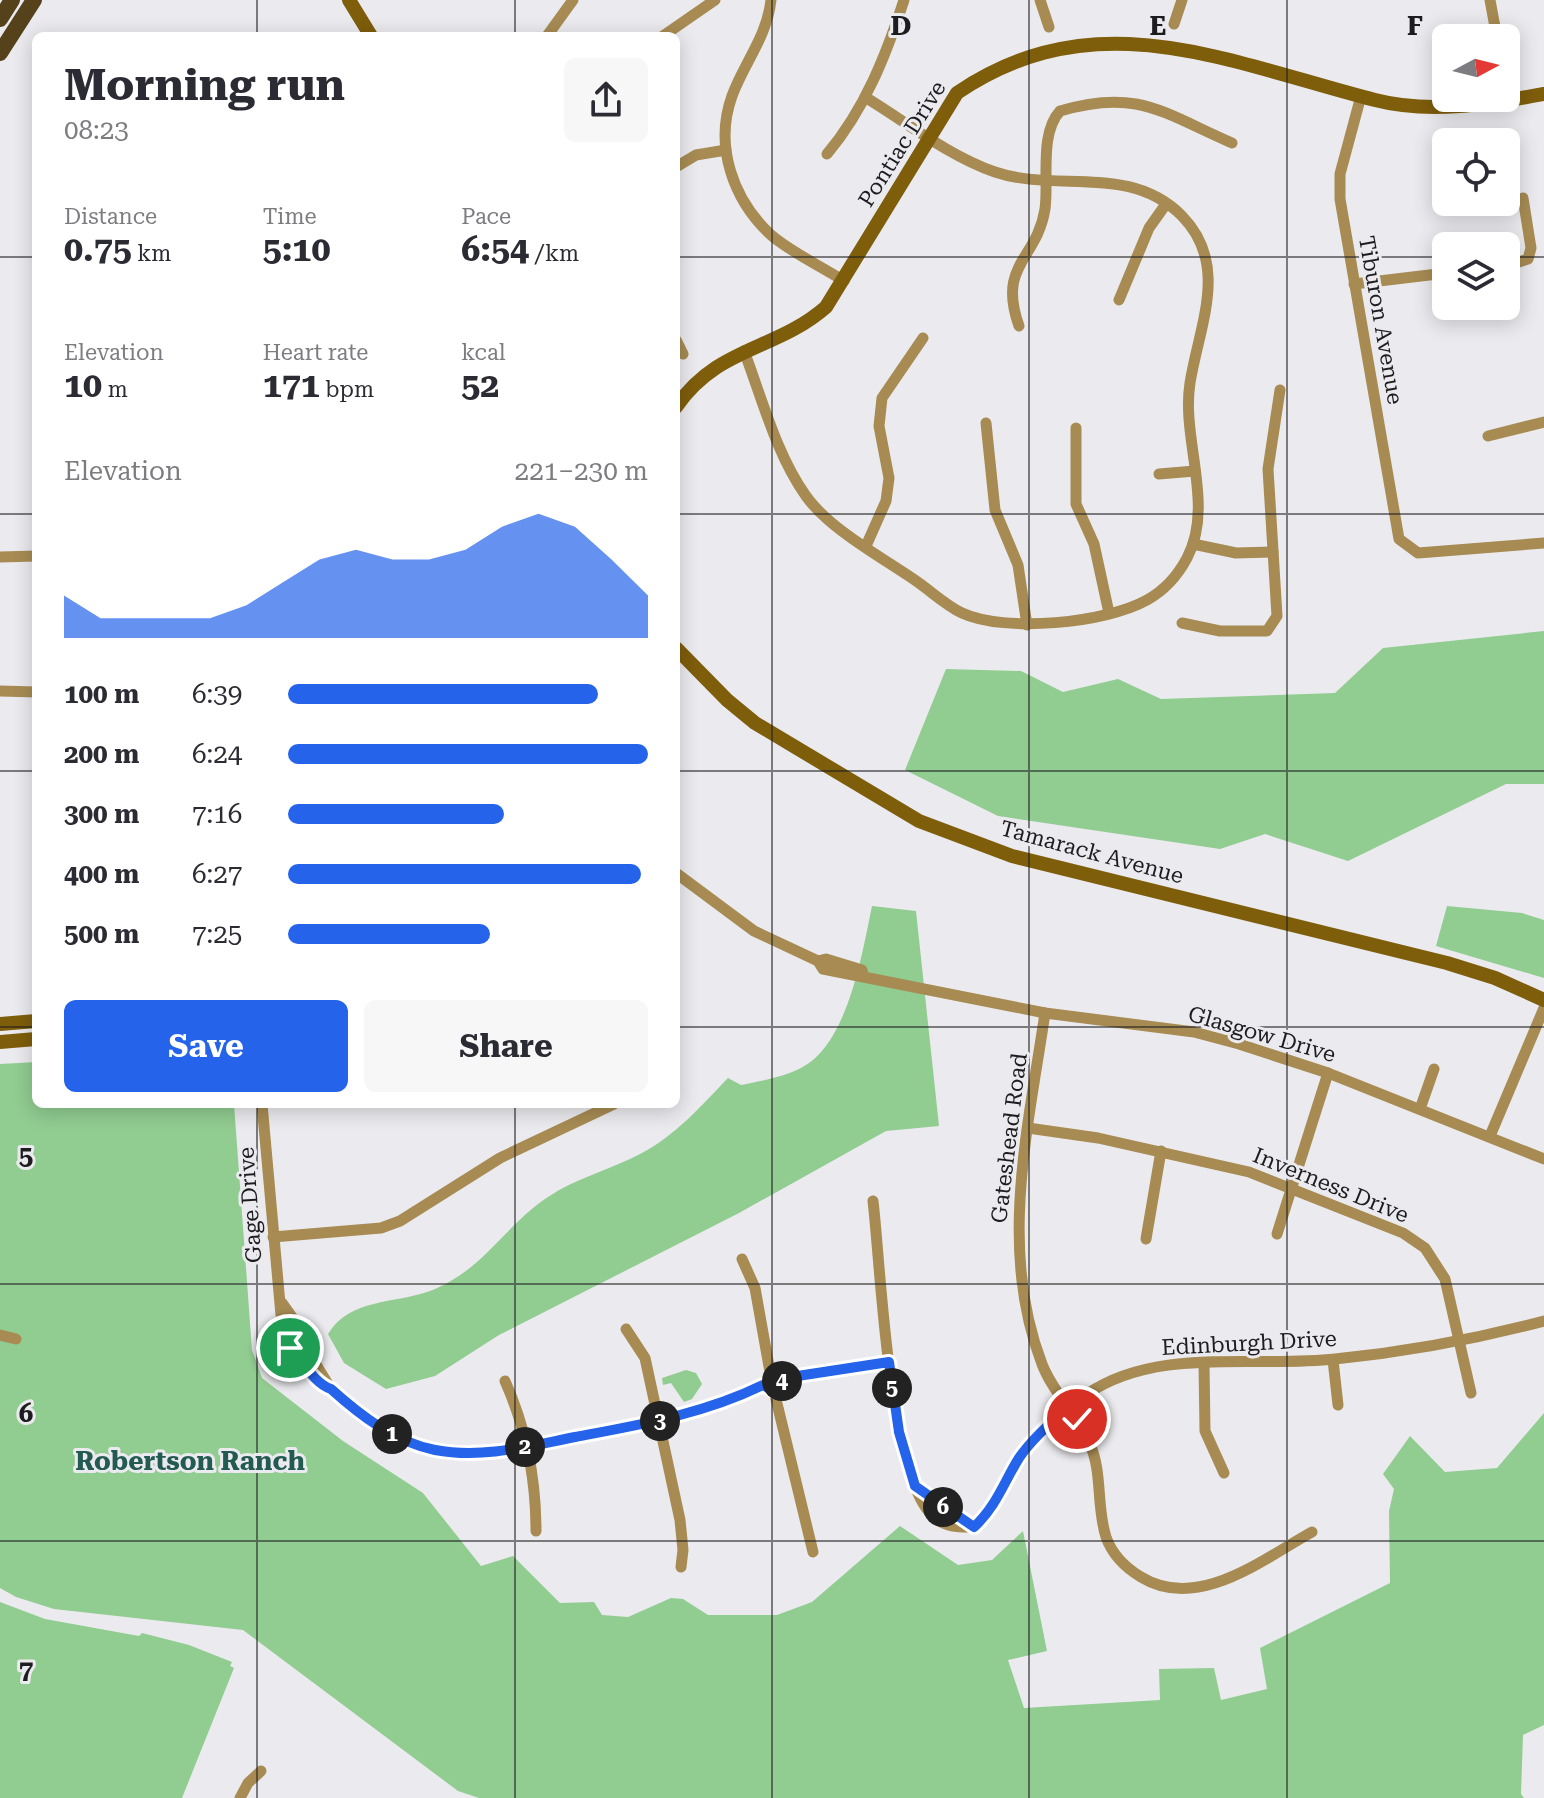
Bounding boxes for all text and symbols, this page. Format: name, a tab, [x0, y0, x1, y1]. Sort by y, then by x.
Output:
text: D	[891, 11, 911, 41]
text: E	[1150, 11, 1166, 41]
text: F	[1407, 11, 1423, 41]
north arrow	[1432, 24, 1520, 112]
map controls	[1432, 24, 1520, 320]
button: share	[564, 58, 648, 142]
text: Morning run	[64, 59, 345, 111]
street label: Pontiac Drive	[853, 76, 951, 212]
text: 08:23	[64, 115, 129, 145]
button: locate	[1432, 128, 1520, 216]
text: Distance	[64, 204, 157, 229]
text: Time	[263, 204, 317, 229]
text: Pace	[461, 204, 511, 229]
text: 0.75	[64, 229, 132, 269]
text: 5:10	[263, 229, 330, 269]
text: 6:54	[461, 229, 529, 269]
button: layers	[1432, 232, 1520, 320]
street label: Tiburon Avenue	[1354, 234, 1408, 406]
text: km	[132, 241, 171, 266]
text: /km	[529, 241, 579, 266]
text: Elevation	[64, 340, 164, 365]
text: Heart rate	[263, 340, 368, 365]
text: kcal	[461, 340, 506, 365]
text: 10	[64, 365, 102, 405]
text: 171	[263, 365, 320, 405]
text: 52	[461, 365, 499, 405]
text: m	[102, 377, 128, 402]
text: bpm	[320, 377, 374, 402]
text: Elevation	[64, 456, 182, 486]
text: 221–230 m	[515, 456, 648, 486]
text: 100 m	[64, 679, 139, 709]
text: 6:39	[192, 679, 242, 709]
text: 200 m	[64, 739, 139, 769]
text: 6:24	[192, 739, 242, 769]
text: 300 m	[64, 799, 139, 829]
text: 7:16	[192, 799, 242, 829]
street label: Tamarack Avenue	[998, 816, 1186, 888]
text: 400 m	[64, 859, 139, 889]
text: 6:27	[192, 859, 242, 889]
text: 500 m	[64, 919, 139, 949]
text: 7:25	[192, 919, 242, 949]
button: Save	[64, 1000, 348, 1092]
button: Share	[364, 1000, 648, 1092]
street label: Glasgow Drive	[1185, 1001, 1339, 1067]
street label: Gateshead Road	[986, 1051, 1032, 1225]
text: 5	[19, 1141, 33, 1171]
street label: Inverness Drive	[1249, 1142, 1413, 1228]
street label: Gage Drive	[233, 1146, 267, 1264]
pin	[256, 1314, 324, 1382]
icon: arrive	[268, 1326, 312, 1370]
street label: Edinburgh Drive	[1161, 1326, 1337, 1360]
pin: 4	[762, 1361, 802, 1401]
text: 4	[776, 1368, 788, 1393]
pin: 5	[872, 1368, 912, 1408]
text: 5	[886, 1375, 898, 1400]
pin	[1043, 1385, 1111, 1453]
icon: check	[1055, 1397, 1099, 1441]
text: 6	[19, 1398, 33, 1428]
pin: 3	[640, 1401, 680, 1441]
text: 3	[654, 1408, 666, 1433]
pin: 1	[372, 1414, 412, 1454]
text: 1	[386, 1421, 398, 1446]
pin: 2	[505, 1427, 545, 1467]
text: 2	[519, 1434, 531, 1459]
district label: Robertson Ranch	[75, 1446, 305, 1476]
pin: 6	[923, 1487, 963, 1527]
text: 6	[937, 1494, 949, 1519]
text: 7	[19, 1655, 33, 1685]

